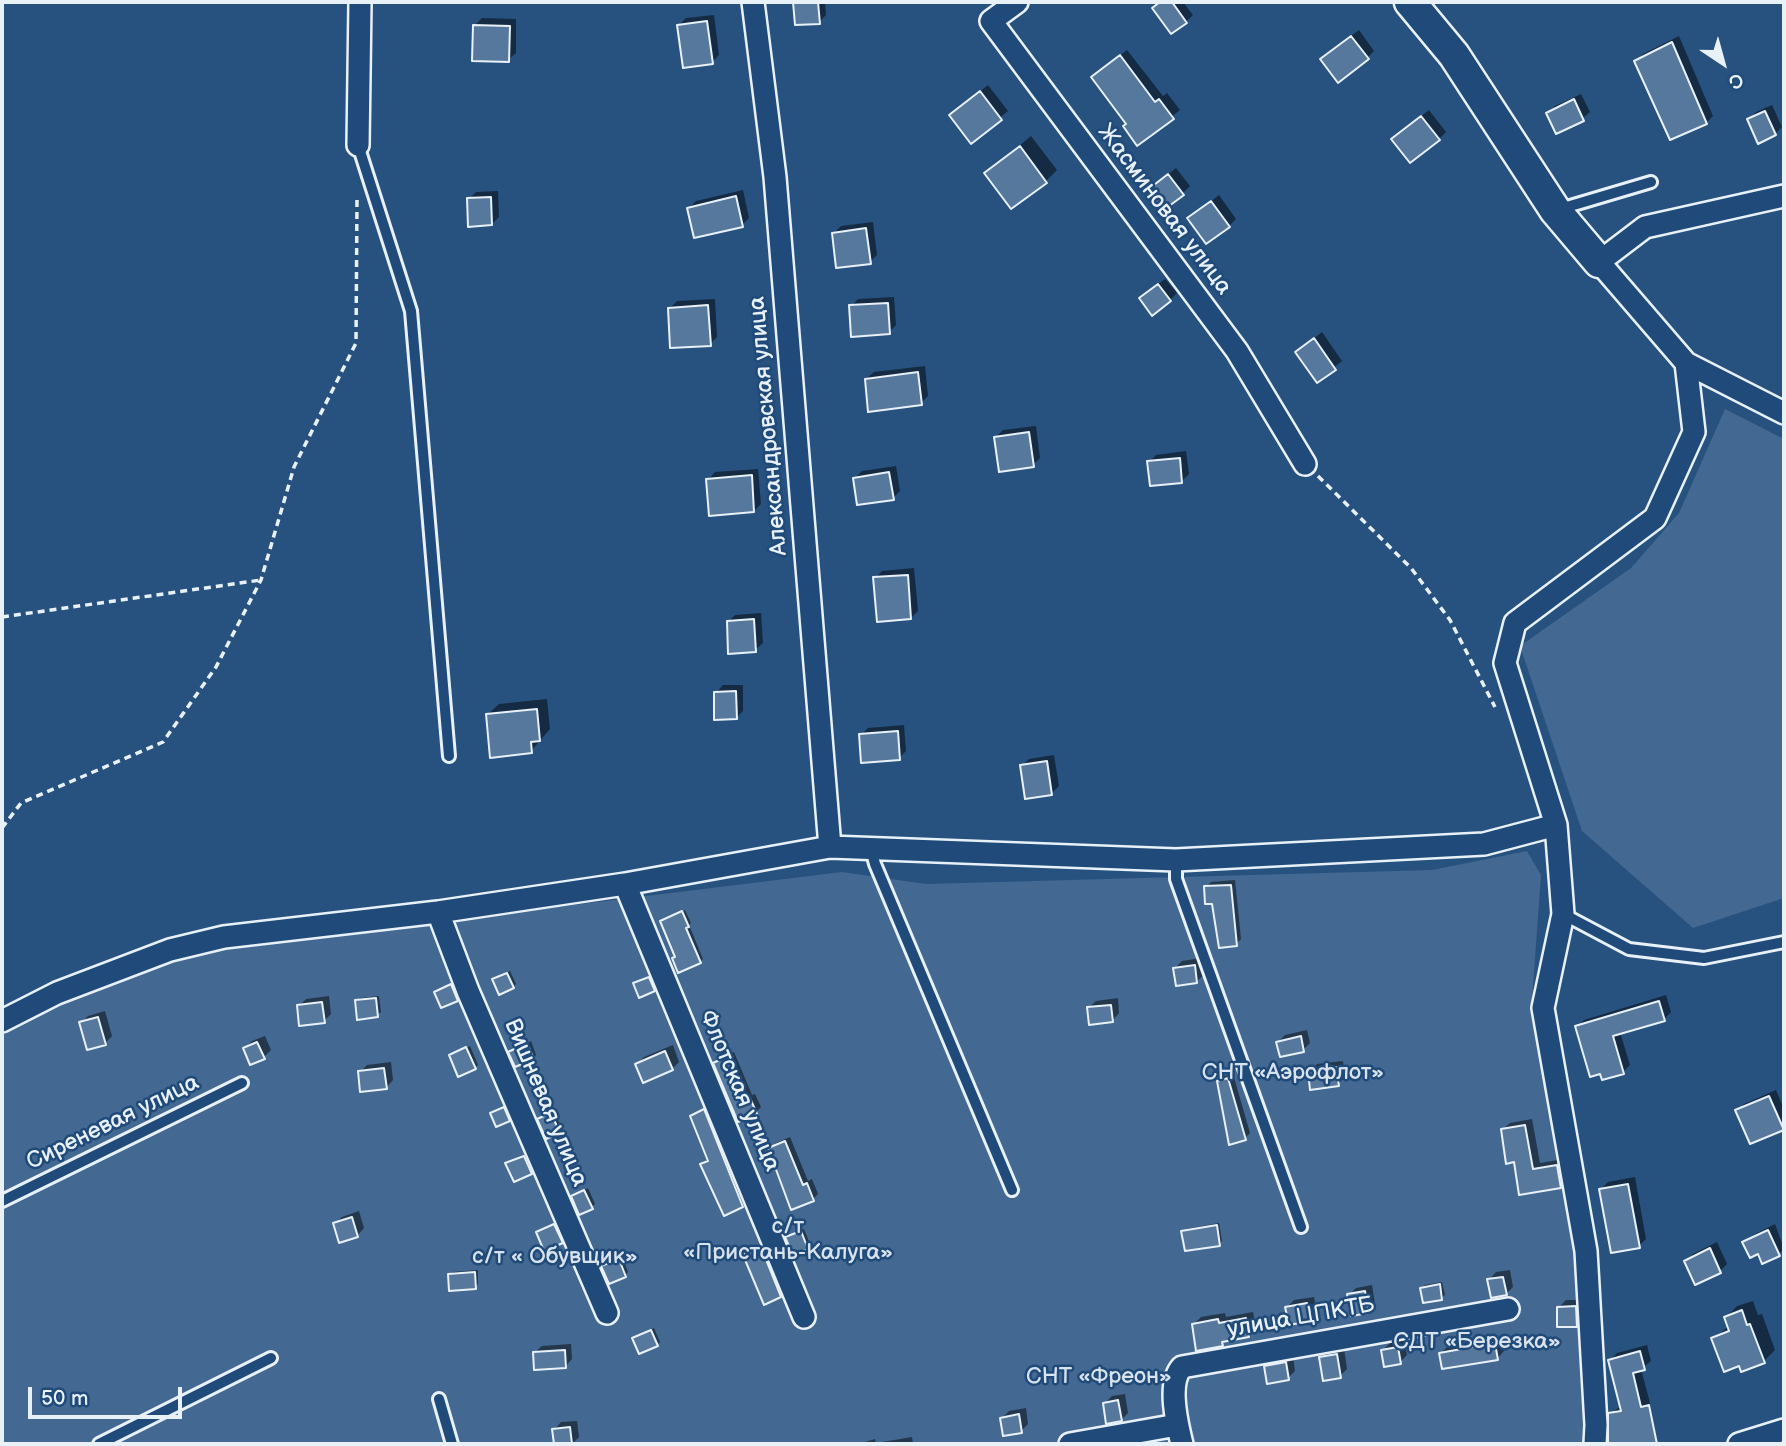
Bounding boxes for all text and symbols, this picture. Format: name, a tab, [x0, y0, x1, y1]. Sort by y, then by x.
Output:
north arrow	[1688, 28, 1758, 98]
text: С	[1724, 67, 1748, 94]
street label: Жасминовая улица	[1091, 119, 1237, 301]
street label: Александровская улица	[744, 295, 794, 557]
street label: Флотская улица	[693, 1006, 785, 1176]
street label: Вишневая улица	[497, 1015, 593, 1191]
park label: СНТ «Аэрофлот»	[1202, 1059, 1384, 1087]
street label: Сиреневая улица	[22, 1069, 204, 1177]
park label: с/т «Пристань-Калуга»	[683, 1213, 893, 1267]
park label: с/т « Обувщик»	[472, 1243, 638, 1271]
street label: улица ЦПКТБ	[1225, 1291, 1377, 1345]
park label: СДТ «Березка»	[1393, 1328, 1561, 1356]
park label: СНТ «Фреон»	[1026, 1363, 1172, 1391]
scale bar	[32, 1372, 186, 1416]
text: 50 m	[41, 1386, 88, 1411]

